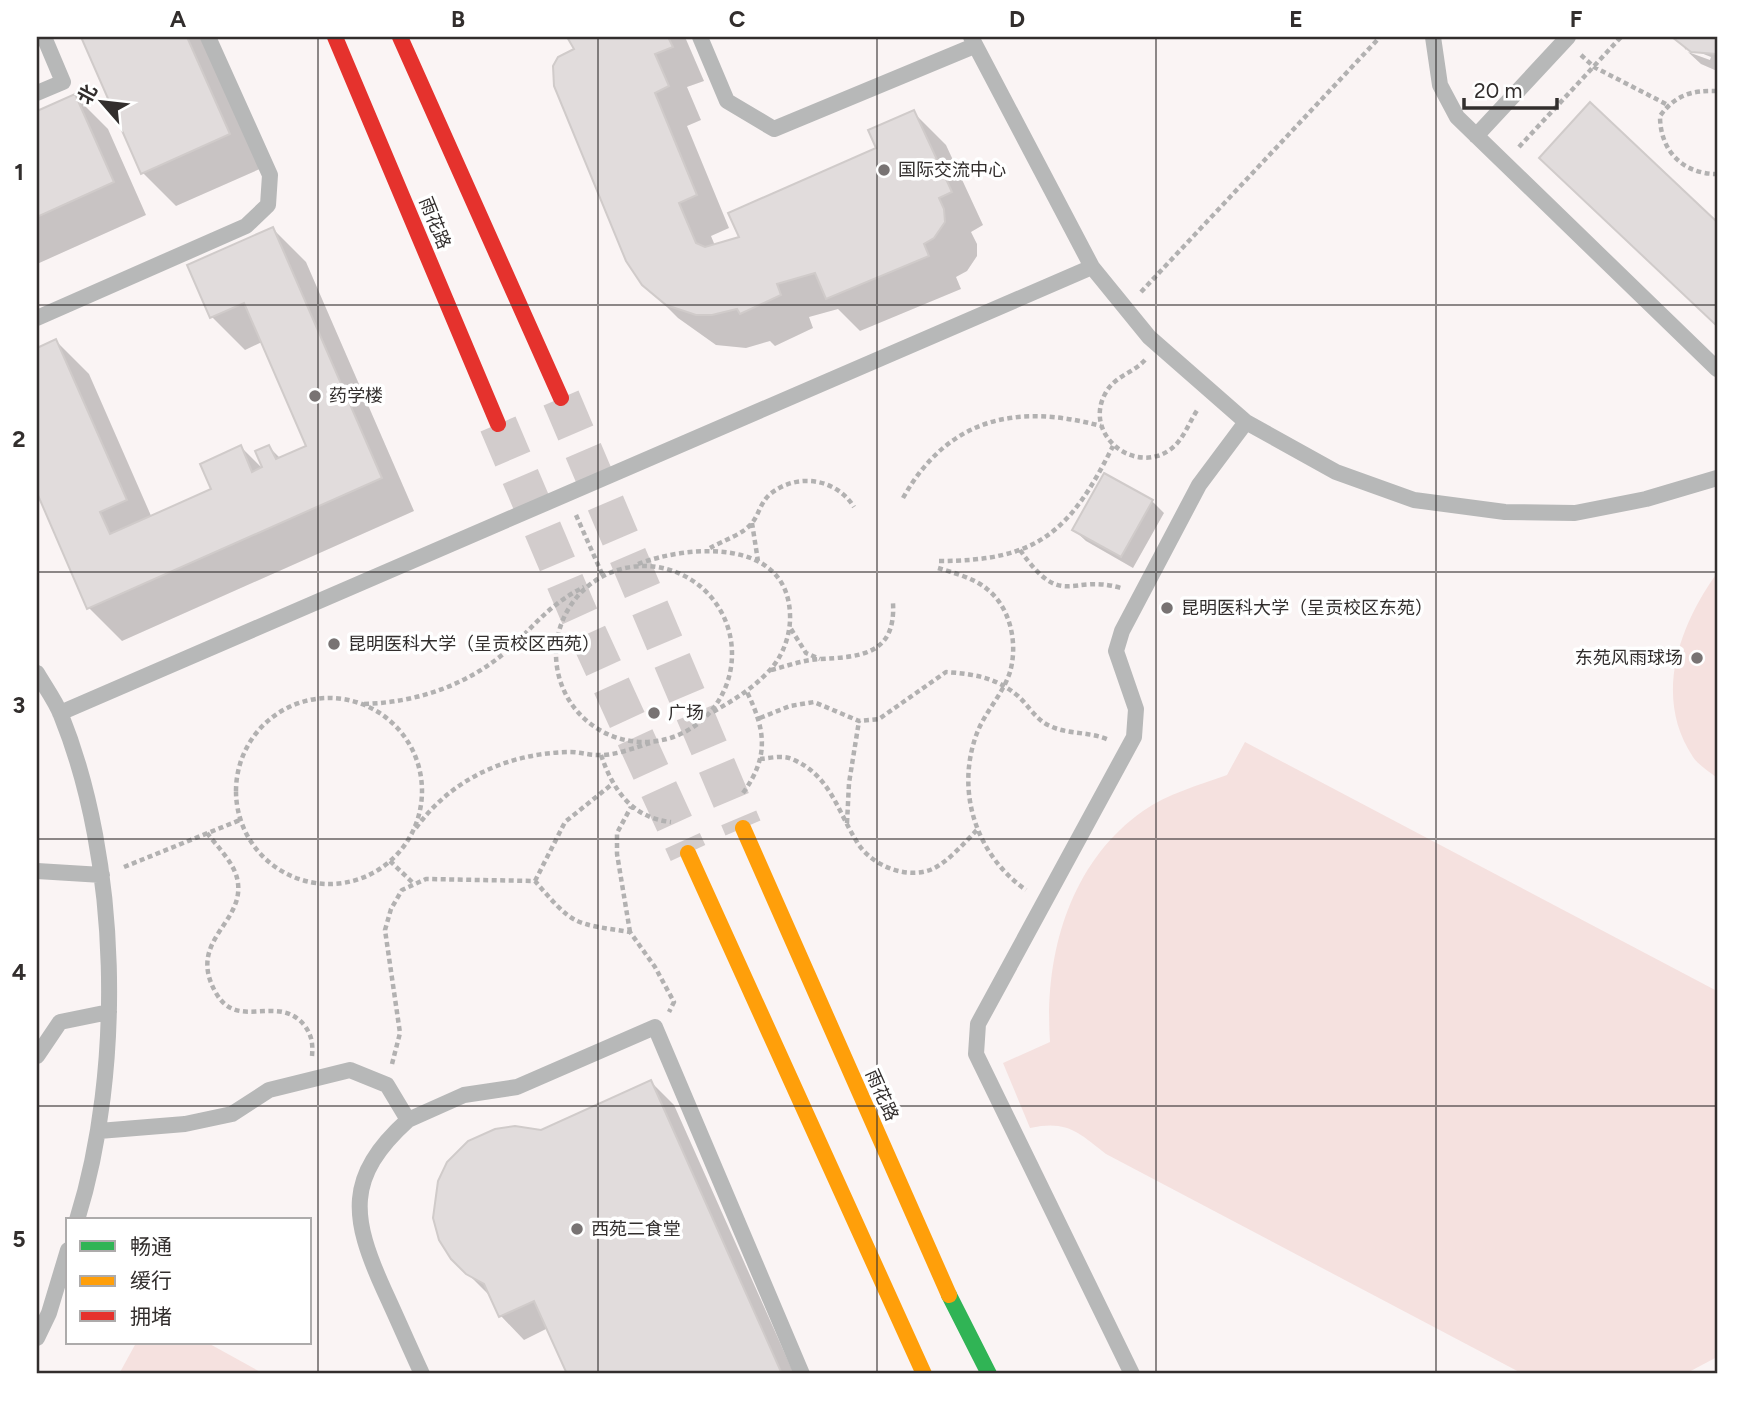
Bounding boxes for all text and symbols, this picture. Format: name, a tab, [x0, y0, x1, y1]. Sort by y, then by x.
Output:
text: A	[170, 5, 187, 33]
text: B	[451, 5, 465, 33]
text: C	[729, 5, 746, 33]
text: D	[1009, 5, 1025, 33]
text: E	[1289, 5, 1303, 33]
text: F	[1570, 5, 1583, 33]
north arrow	[66, 66, 136, 136]
scale bar	[1464, 66, 1556, 110]
text: 20 m	[1474, 78, 1522, 103]
text: 北	[73, 80, 102, 108]
text: 1	[14, 158, 24, 186]
place label: 国际交流中心	[898, 159, 1006, 181]
marker: 国际交流中心	[876, 162, 892, 178]
street label: 雨花路	[415, 194, 455, 252]
place label: 药学楼	[329, 385, 383, 407]
marker: 药学楼	[307, 388, 323, 404]
text: 2	[12, 425, 26, 453]
place label: 昆明医科大学（呈贡校区东苑）	[1181, 597, 1433, 619]
marker: 昆明医科大学（呈贡校区东苑）	[1159, 600, 1175, 616]
place label: 昆明医科大学（呈贡校区西苑）	[348, 633, 600, 655]
marker: 昆明医科大学（呈贡校区西苑）	[326, 636, 342, 652]
place label: 东苑风雨球场	[1575, 647, 1683, 669]
marker: 东苑风雨球场	[1689, 650, 1705, 666]
text: 3	[13, 691, 25, 719]
place label: 广场	[668, 702, 704, 724]
marker: 广场	[646, 705, 662, 721]
text: 4	[12, 958, 26, 986]
street label: 雨花路	[861, 1066, 903, 1124]
legend	[66, 1218, 312, 1344]
place label: 西苑二食堂	[591, 1218, 681, 1240]
marker: 西苑二食堂	[569, 1221, 585, 1237]
text: 5	[12, 1225, 26, 1253]
text: 畅通	[130, 1234, 172, 1259]
text: 缓行	[130, 1268, 172, 1293]
text: 拥堵	[130, 1304, 172, 1329]

